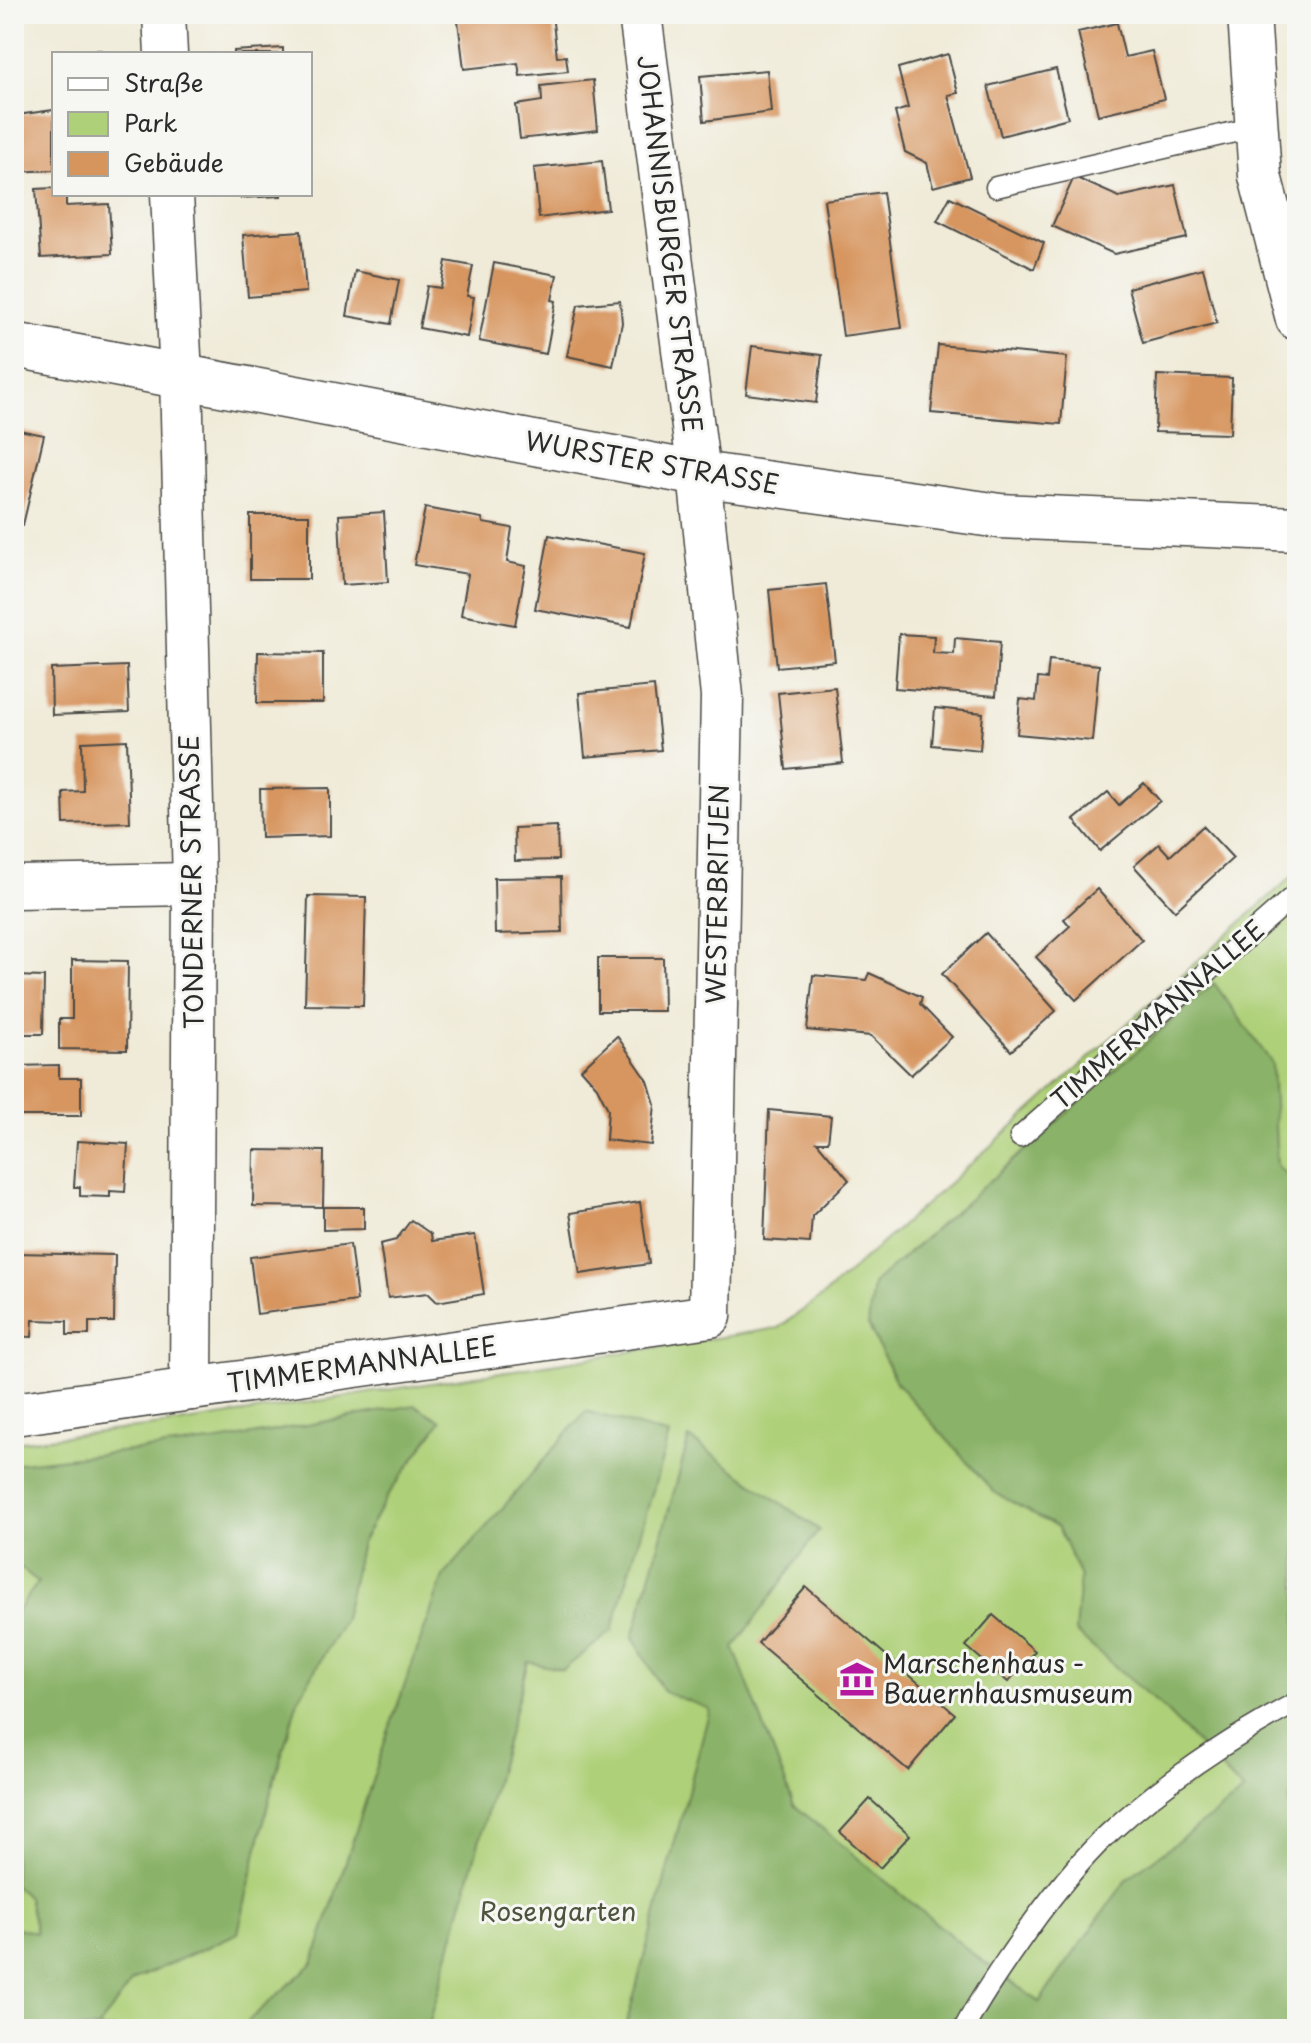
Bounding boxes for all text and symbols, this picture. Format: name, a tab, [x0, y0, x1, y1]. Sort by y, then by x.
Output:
legend	[52, 52, 312, 196]
street label: JOHANNISBURGER STRASSE	[628, 53, 713, 435]
text: Straße	[124, 64, 203, 100]
text: Park	[124, 104, 178, 140]
text: Gebäude	[124, 144, 224, 180]
street label: WURSTER STRASSE	[522, 420, 782, 503]
street label: TONDERNER STRASSE	[168, 734, 213, 1030]
street label: WESTERBRITJEN	[695, 784, 738, 1004]
street label: TIMMERMANNALLEE	[1042, 910, 1272, 1118]
street label: TIMMERMANNALLEE	[224, 1325, 499, 1402]
place label: Marschenhaus - Bauernhausmuseum	[883, 1643, 1133, 1712]
museum icon: Marschenhaus - Bauernhausmuseum	[838, 1660, 876, 1698]
park label: Rosengarten	[480, 1891, 637, 1930]

